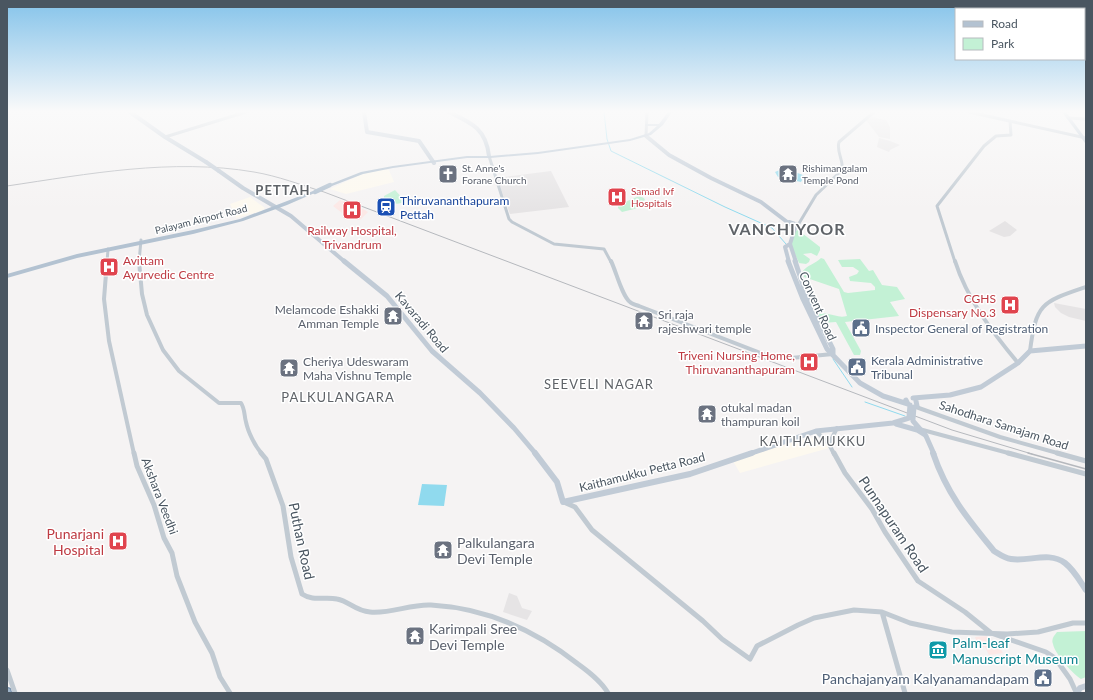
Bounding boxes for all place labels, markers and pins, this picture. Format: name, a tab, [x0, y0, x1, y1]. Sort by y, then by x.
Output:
place label: St. Anne's Forane Church	[462, 162, 526, 186]
place label: Rishimangalam Temple Pond	[802, 162, 867, 186]
church icon: St. Anne's Forane Church	[437, 163, 459, 185]
temple icon: Rishimangalam Temple Pond	[777, 163, 799, 185]
place label: Samad Ivf Hospitals	[631, 185, 675, 209]
hospital icon: Samad Ivf Hospitals	[606, 186, 628, 208]
place label: Thiruvananthapuram Pettah	[400, 193, 510, 222]
station icon: Thiruvananthapuram Pettah	[375, 196, 397, 218]
hospital icon: Railway Hospital, Trivandrum	[341, 199, 363, 221]
place label: Railway Hospital, Trivandrum	[307, 223, 397, 252]
place label: Avittam Ayurvedic Centre	[123, 253, 214, 282]
hospital icon: Avittam Ayurvedic Centre	[98, 256, 120, 278]
place label: CGHS Dispensary No.3	[909, 291, 996, 320]
hospital icon: CGHS Dispensary No.3	[999, 294, 1021, 316]
place label: Melamcode Eshakki Amman Temple	[275, 302, 379, 331]
temple icon: Melamcode Eshakki Amman Temple	[382, 305, 404, 327]
place label: Sri raja rajeshwari temple	[658, 307, 751, 336]
temple icon: Sri raja rajeshwari temple	[633, 310, 655, 332]
public building icon: Inspector General of Registration	[850, 317, 872, 339]
place label: Inspector General of Registration	[875, 321, 1048, 336]
place label: Triveni Nursing Home, Thiruvananthapuram	[678, 348, 795, 377]
hospital icon: Triveni Nursing Home, Thiruvananthapuram	[798, 351, 820, 373]
place label: Kerala Administrative Tribunal	[871, 353, 983, 382]
place label: Cheriya Udeswaram Maha Vishnu Temple	[303, 354, 412, 383]
public building icon: Kerala Administrative Tribunal	[846, 356, 868, 378]
temple icon: Cheriya Udeswaram Maha Vishnu Temple	[278, 357, 300, 379]
place label: otukal madan thampuran koil	[721, 400, 800, 429]
temple icon: otukal madan thampuran koil	[696, 403, 718, 425]
place label: Punarjani Hospital	[46, 525, 104, 558]
hospital icon: Punarjani Hospital	[107, 530, 129, 552]
place label: Palkulangara Devi Temple	[457, 534, 535, 567]
temple icon: Palkulangara Devi Temple	[432, 539, 454, 561]
place label: Karimpali Sree Devi Temple	[429, 620, 517, 653]
temple icon: Karimpali Sree Devi Temple	[404, 625, 426, 647]
place label: Palm-leaf Manuscript Museum	[952, 634, 1078, 667]
museum icon: Palm-leaf Manuscript Museum	[927, 639, 949, 661]
public building icon: Panchajanyam Kalyanamandapam	[1032, 667, 1054, 689]
place label: Panchajanyam Kalyanamandapam	[822, 670, 1029, 687]

